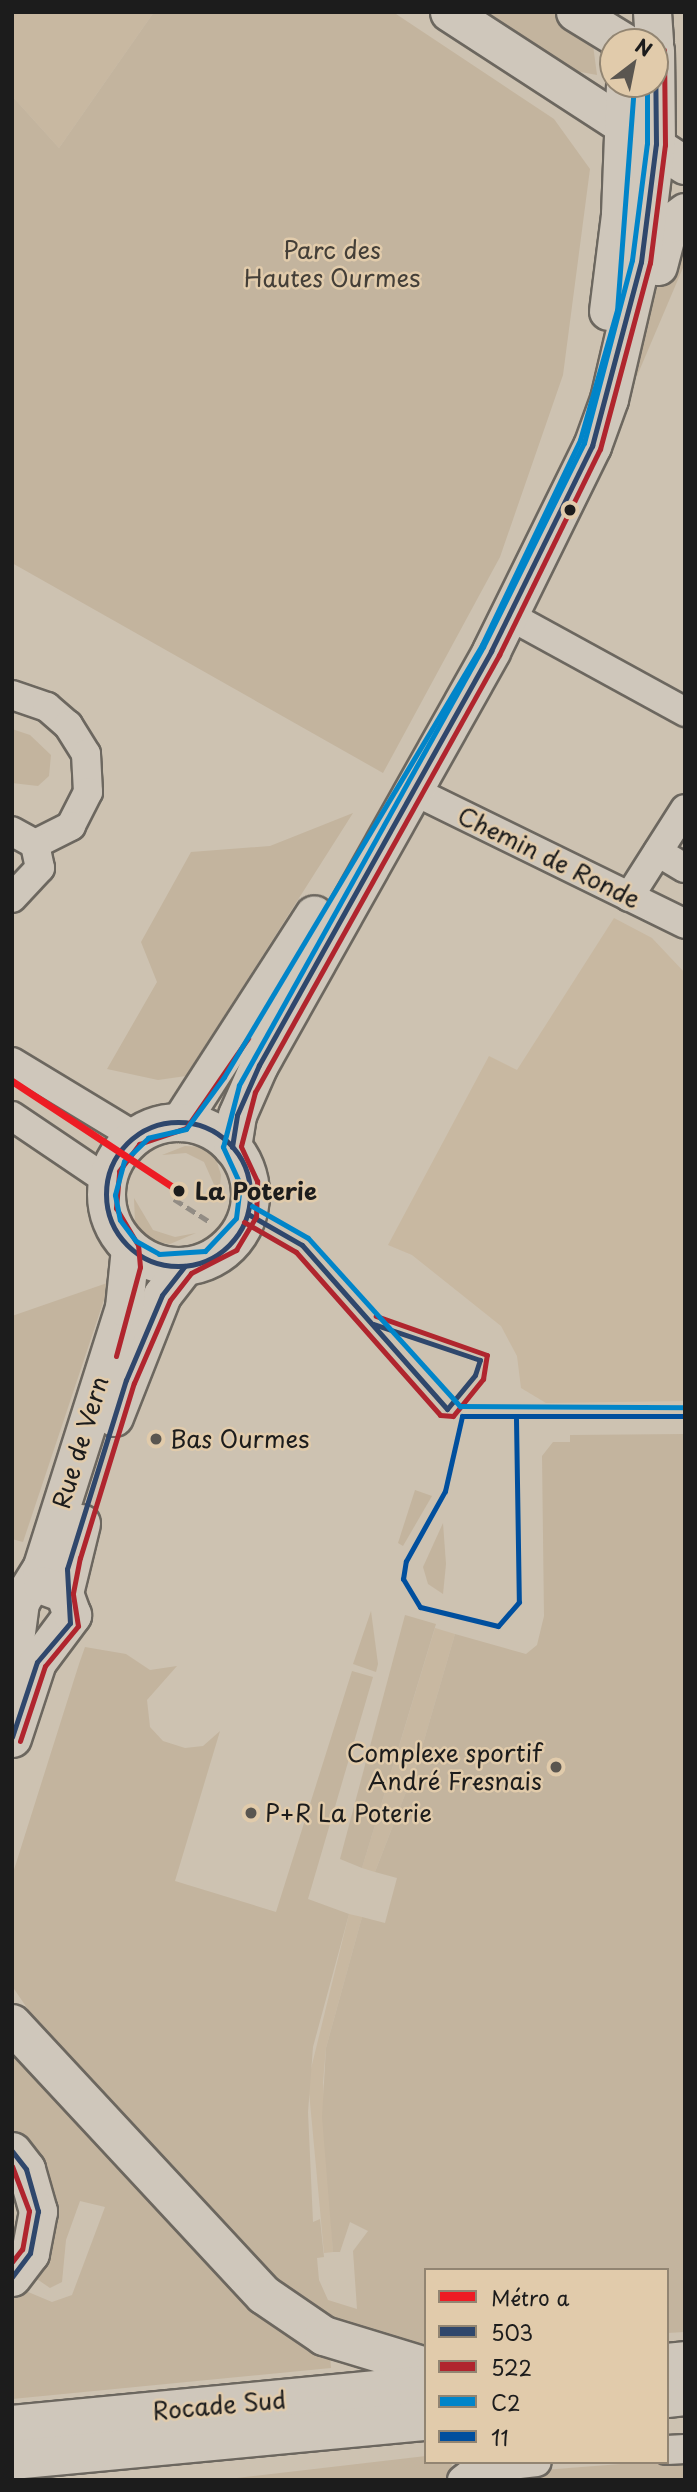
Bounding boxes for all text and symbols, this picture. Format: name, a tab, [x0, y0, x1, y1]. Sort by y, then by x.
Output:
north arrow	[599, 28, 669, 98]
text: N	[630, 31, 658, 63]
park label: Parc des Hautes Ourmes	[243, 236, 421, 292]
unlabelled marker	[563, 503, 577, 517]
street label: Chemin de Ronde	[453, 800, 645, 914]
place label: La Poterie	[195, 1177, 317, 1205]
marker: La Poterie	[169, 1181, 189, 1201]
street label: Rue de Vern	[46, 1371, 114, 1513]
place label: Bas Ourmes	[170, 1425, 310, 1453]
marker: Bas Ourmes	[148, 1431, 164, 1447]
place label: Complexe sportif André Fresnais	[346, 1739, 542, 1795]
marker: Complexe sportif André Fresnais	[548, 1759, 564, 1775]
place label: P+R La Poterie	[265, 1799, 435, 1827]
marker: P+R La Poterie	[243, 1805, 259, 1821]
legend	[424, 2268, 669, 2464]
text: Métro a	[491, 2281, 569, 2313]
text: 503	[491, 2316, 533, 2348]
text: 522	[491, 2351, 532, 2383]
street label: Rocade Sud	[151, 2385, 287, 2425]
text: C2	[491, 2386, 520, 2418]
text: 11	[491, 2421, 509, 2453]

